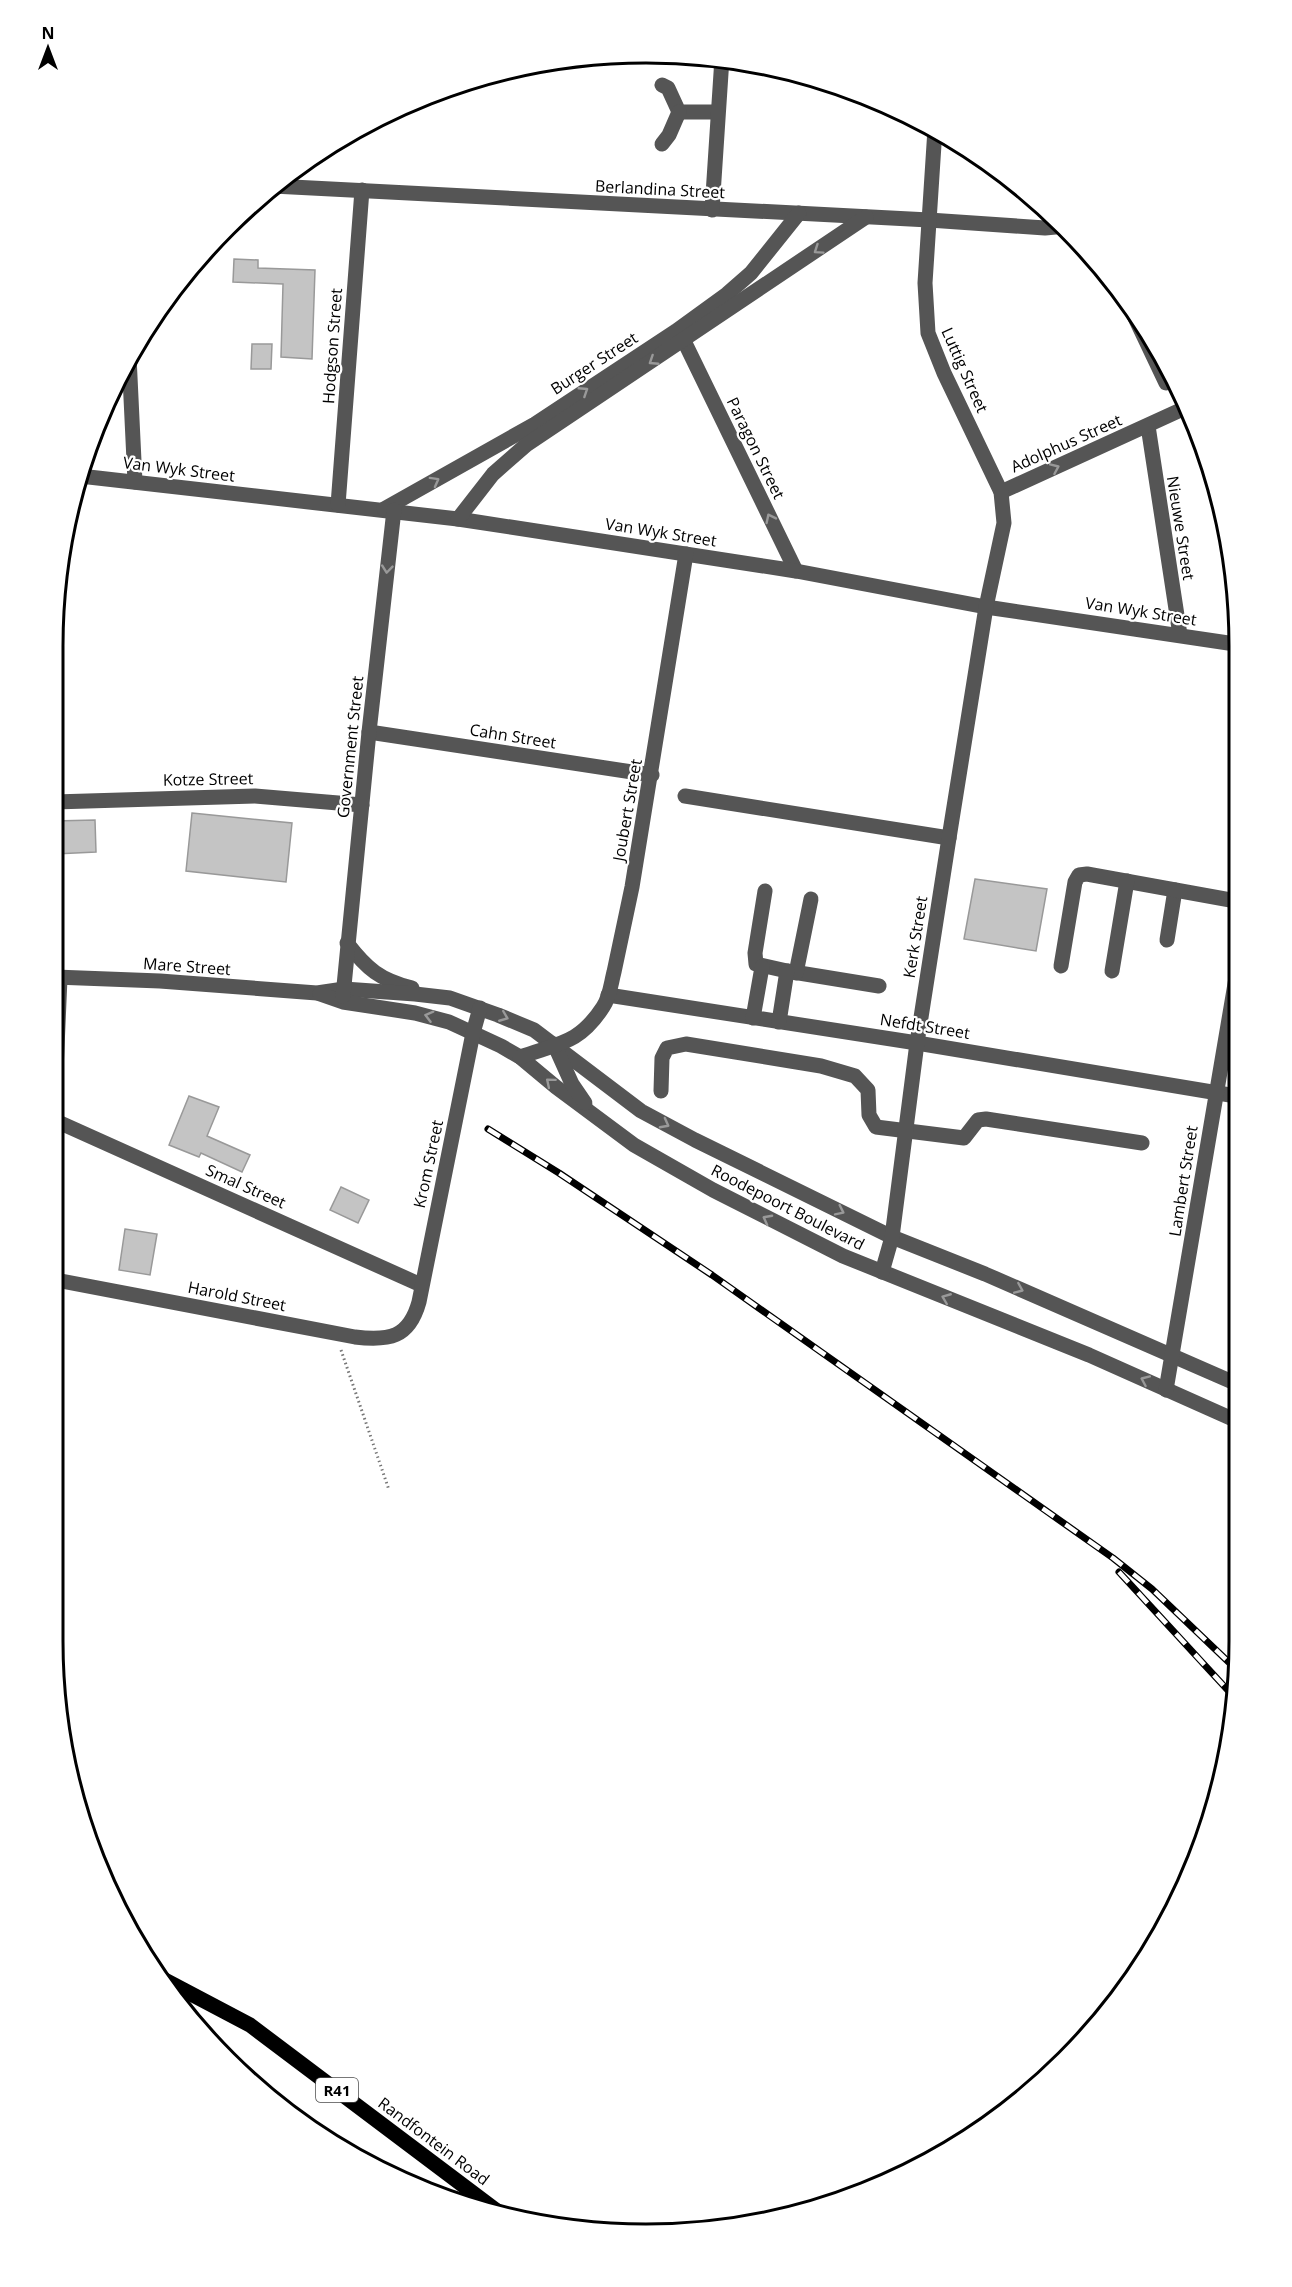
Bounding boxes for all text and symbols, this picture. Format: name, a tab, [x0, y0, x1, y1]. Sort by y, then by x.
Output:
north arrow	[18, 18, 78, 78]
text: N	[41, 22, 55, 44]
street label: Berlandina Street	[595, 175, 726, 203]
one-way arrow	[814, 243, 825, 254]
street label: Hodgson Street	[317, 287, 347, 405]
street label: Luttig Street	[936, 324, 994, 416]
street label: Burger Street	[546, 326, 642, 399]
one-way arrow	[649, 354, 660, 365]
one-way arrow	[578, 387, 588, 399]
street label: Paragon Street	[722, 393, 790, 503]
street label: Adolphus Street	[1007, 409, 1125, 477]
street label: Van Wyk Street	[122, 451, 236, 487]
one-way arrow	[1048, 463, 1059, 475]
street label: Nieuwe Street	[1162, 474, 1200, 582]
one-way arrow	[428, 476, 439, 488]
street label: Van Wyk Street	[604, 512, 719, 552]
one-way arrow	[766, 513, 778, 524]
one-way arrow	[382, 564, 394, 573]
street label: Van Wyk Street	[1084, 591, 1199, 631]
street label: Government Street	[332, 675, 368, 819]
street label: Cahn Street	[468, 718, 558, 754]
street label: Joubert Street	[607, 757, 647, 865]
street label: Kotze Street	[163, 767, 254, 791]
street label: Kerk Street	[898, 894, 932, 980]
street label: Mare Street	[143, 952, 232, 980]
street label: Nefdt Street	[878, 1008, 972, 1044]
one-way arrow	[497, 1010, 508, 1022]
one-way arrow	[424, 1011, 434, 1024]
one-way arrow	[546, 1078, 557, 1089]
one-way arrow	[659, 1117, 670, 1128]
street label: Krom Street	[408, 1118, 448, 1210]
street label: Lambert Street	[1163, 1124, 1203, 1238]
street label: Smal Street	[203, 1159, 290, 1214]
street label: Roodepoort Boulevard	[708, 1159, 868, 1255]
one-way arrow	[834, 1204, 845, 1216]
one-way arrow	[763, 1215, 774, 1226]
street label: Harold Street	[186, 1276, 288, 1316]
one-way arrow	[1012, 1282, 1023, 1294]
one-way arrow	[941, 1292, 952, 1305]
one-way arrow	[1141, 1376, 1152, 1388]
road number: R41	[316, 2078, 358, 2102]
street label: Randfontein Road	[374, 2092, 494, 2190]

